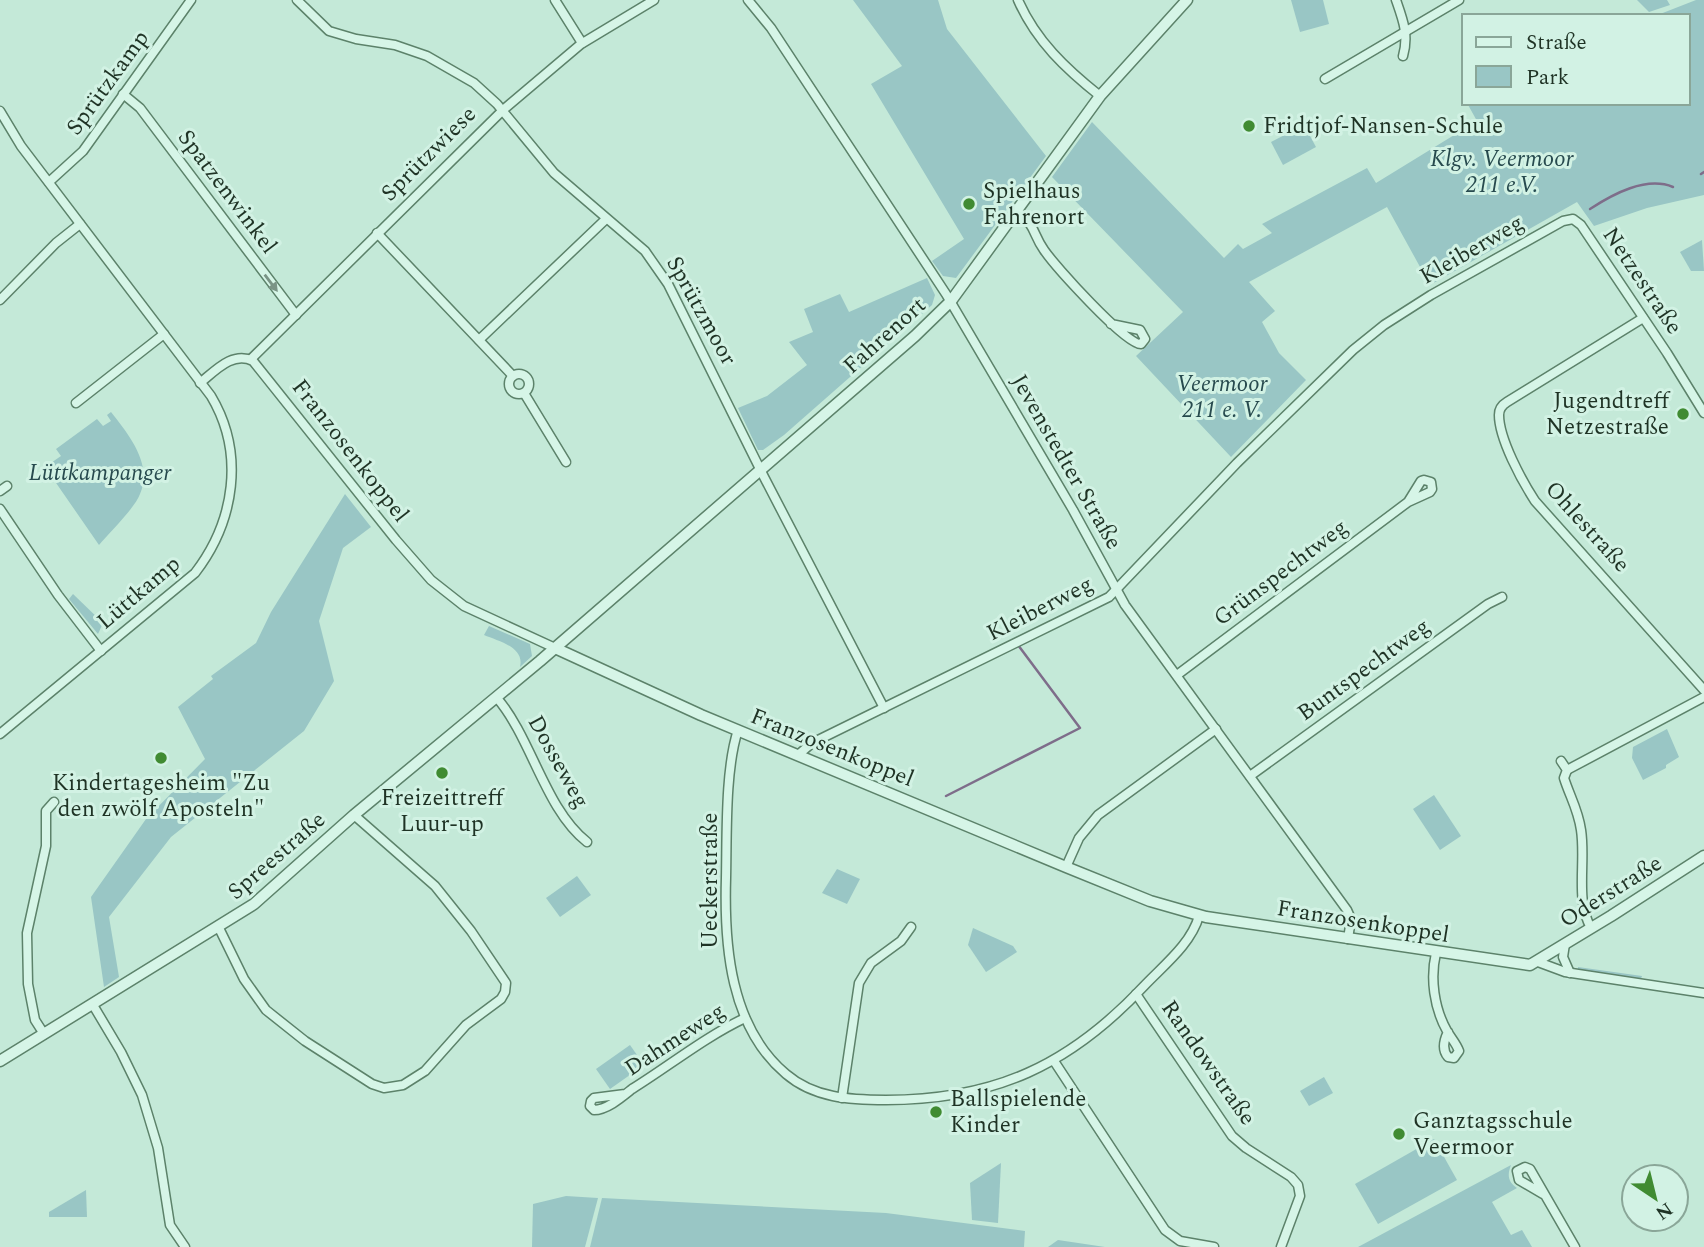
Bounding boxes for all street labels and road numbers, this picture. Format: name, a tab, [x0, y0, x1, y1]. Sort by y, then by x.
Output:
street label: Sprützkamp	[58, 23, 158, 143]
street label: Sprützwiese	[373, 98, 485, 210]
street label: Spatzenwinkel	[168, 122, 286, 262]
street label: Kleiberweg	[1413, 206, 1531, 294]
street label: Netzestraße	[1593, 220, 1691, 342]
street label: Sprützmoor	[657, 250, 745, 372]
street label: Fahrenort	[836, 289, 934, 383]
street label: Jevenstedter Straße	[1001, 368, 1131, 556]
street label: Franzosenkoppel	[283, 372, 417, 530]
street label: Ohlestraße	[1536, 473, 1638, 581]
street label: Grünspechtweg	[1206, 511, 1356, 635]
street label: Lüttkamp	[89, 547, 189, 639]
street label: Kleiberweg	[981, 567, 1099, 651]
street label: Buntspechtweg	[1290, 610, 1438, 730]
street label: Franzosenkoppel	[745, 699, 919, 797]
street label: Dosseweg	[518, 709, 598, 815]
street label: Spreestraße	[220, 803, 334, 909]
street label: Ueckerstraße	[693, 813, 728, 949]
street label: Oderstraße	[1553, 847, 1669, 937]
street label: Franzosenkoppel	[1274, 891, 1452, 953]
street label: Randowstraße	[1152, 993, 1264, 1133]
street label: Dahmeweg	[618, 994, 732, 1086]

